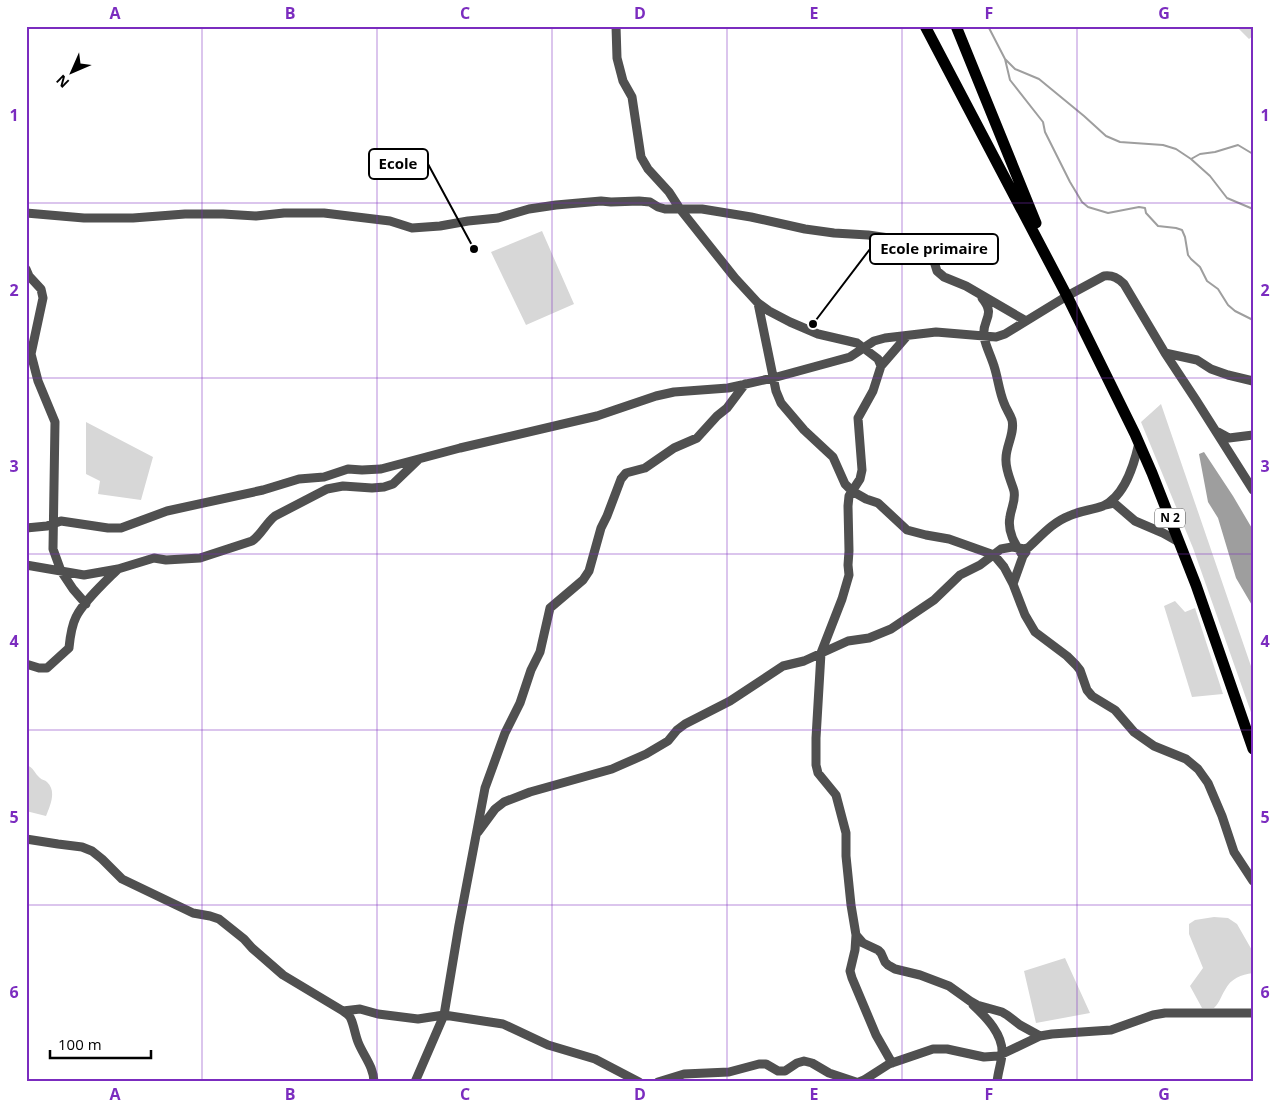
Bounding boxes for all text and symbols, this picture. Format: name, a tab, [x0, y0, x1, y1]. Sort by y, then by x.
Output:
text: A	[109, 2, 121, 24]
text: B	[285, 2, 295, 24]
text: C	[460, 2, 470, 24]
text: D	[634, 2, 646, 24]
text: E	[810, 2, 819, 24]
text: F	[985, 2, 993, 24]
text: G	[1158, 2, 1170, 24]
north arrow	[48, 48, 98, 98]
text: N	[52, 71, 73, 92]
text: 1	[9, 104, 19, 126]
text: 1	[1260, 104, 1270, 126]
callout: Ecole	[369, 149, 428, 179]
text: Ecole	[379, 153, 418, 173]
callout: Ecole primaire	[870, 234, 998, 264]
text: Ecole primaire	[880, 238, 988, 258]
text: 2	[9, 279, 19, 301]
text: 2	[1260, 279, 1270, 301]
text: 3	[9, 455, 19, 477]
text: 3	[1260, 455, 1270, 477]
road number: N 2	[1155, 508, 1185, 528]
text: 4	[9, 630, 19, 652]
text: 4	[1260, 630, 1270, 652]
text: 5	[9, 806, 19, 828]
text: 5	[1260, 806, 1270, 828]
text: 6	[9, 981, 19, 1003]
text: 6	[1260, 981, 1270, 1003]
scale bar	[50, 1028, 151, 1060]
text: 100 m	[58, 1034, 102, 1054]
text: A	[109, 1083, 121, 1105]
text: B	[285, 1083, 295, 1105]
text: C	[460, 1083, 470, 1105]
text: D	[634, 1083, 646, 1105]
text: E	[810, 1083, 819, 1105]
text: F	[985, 1083, 993, 1105]
text: G	[1158, 1083, 1170, 1105]

